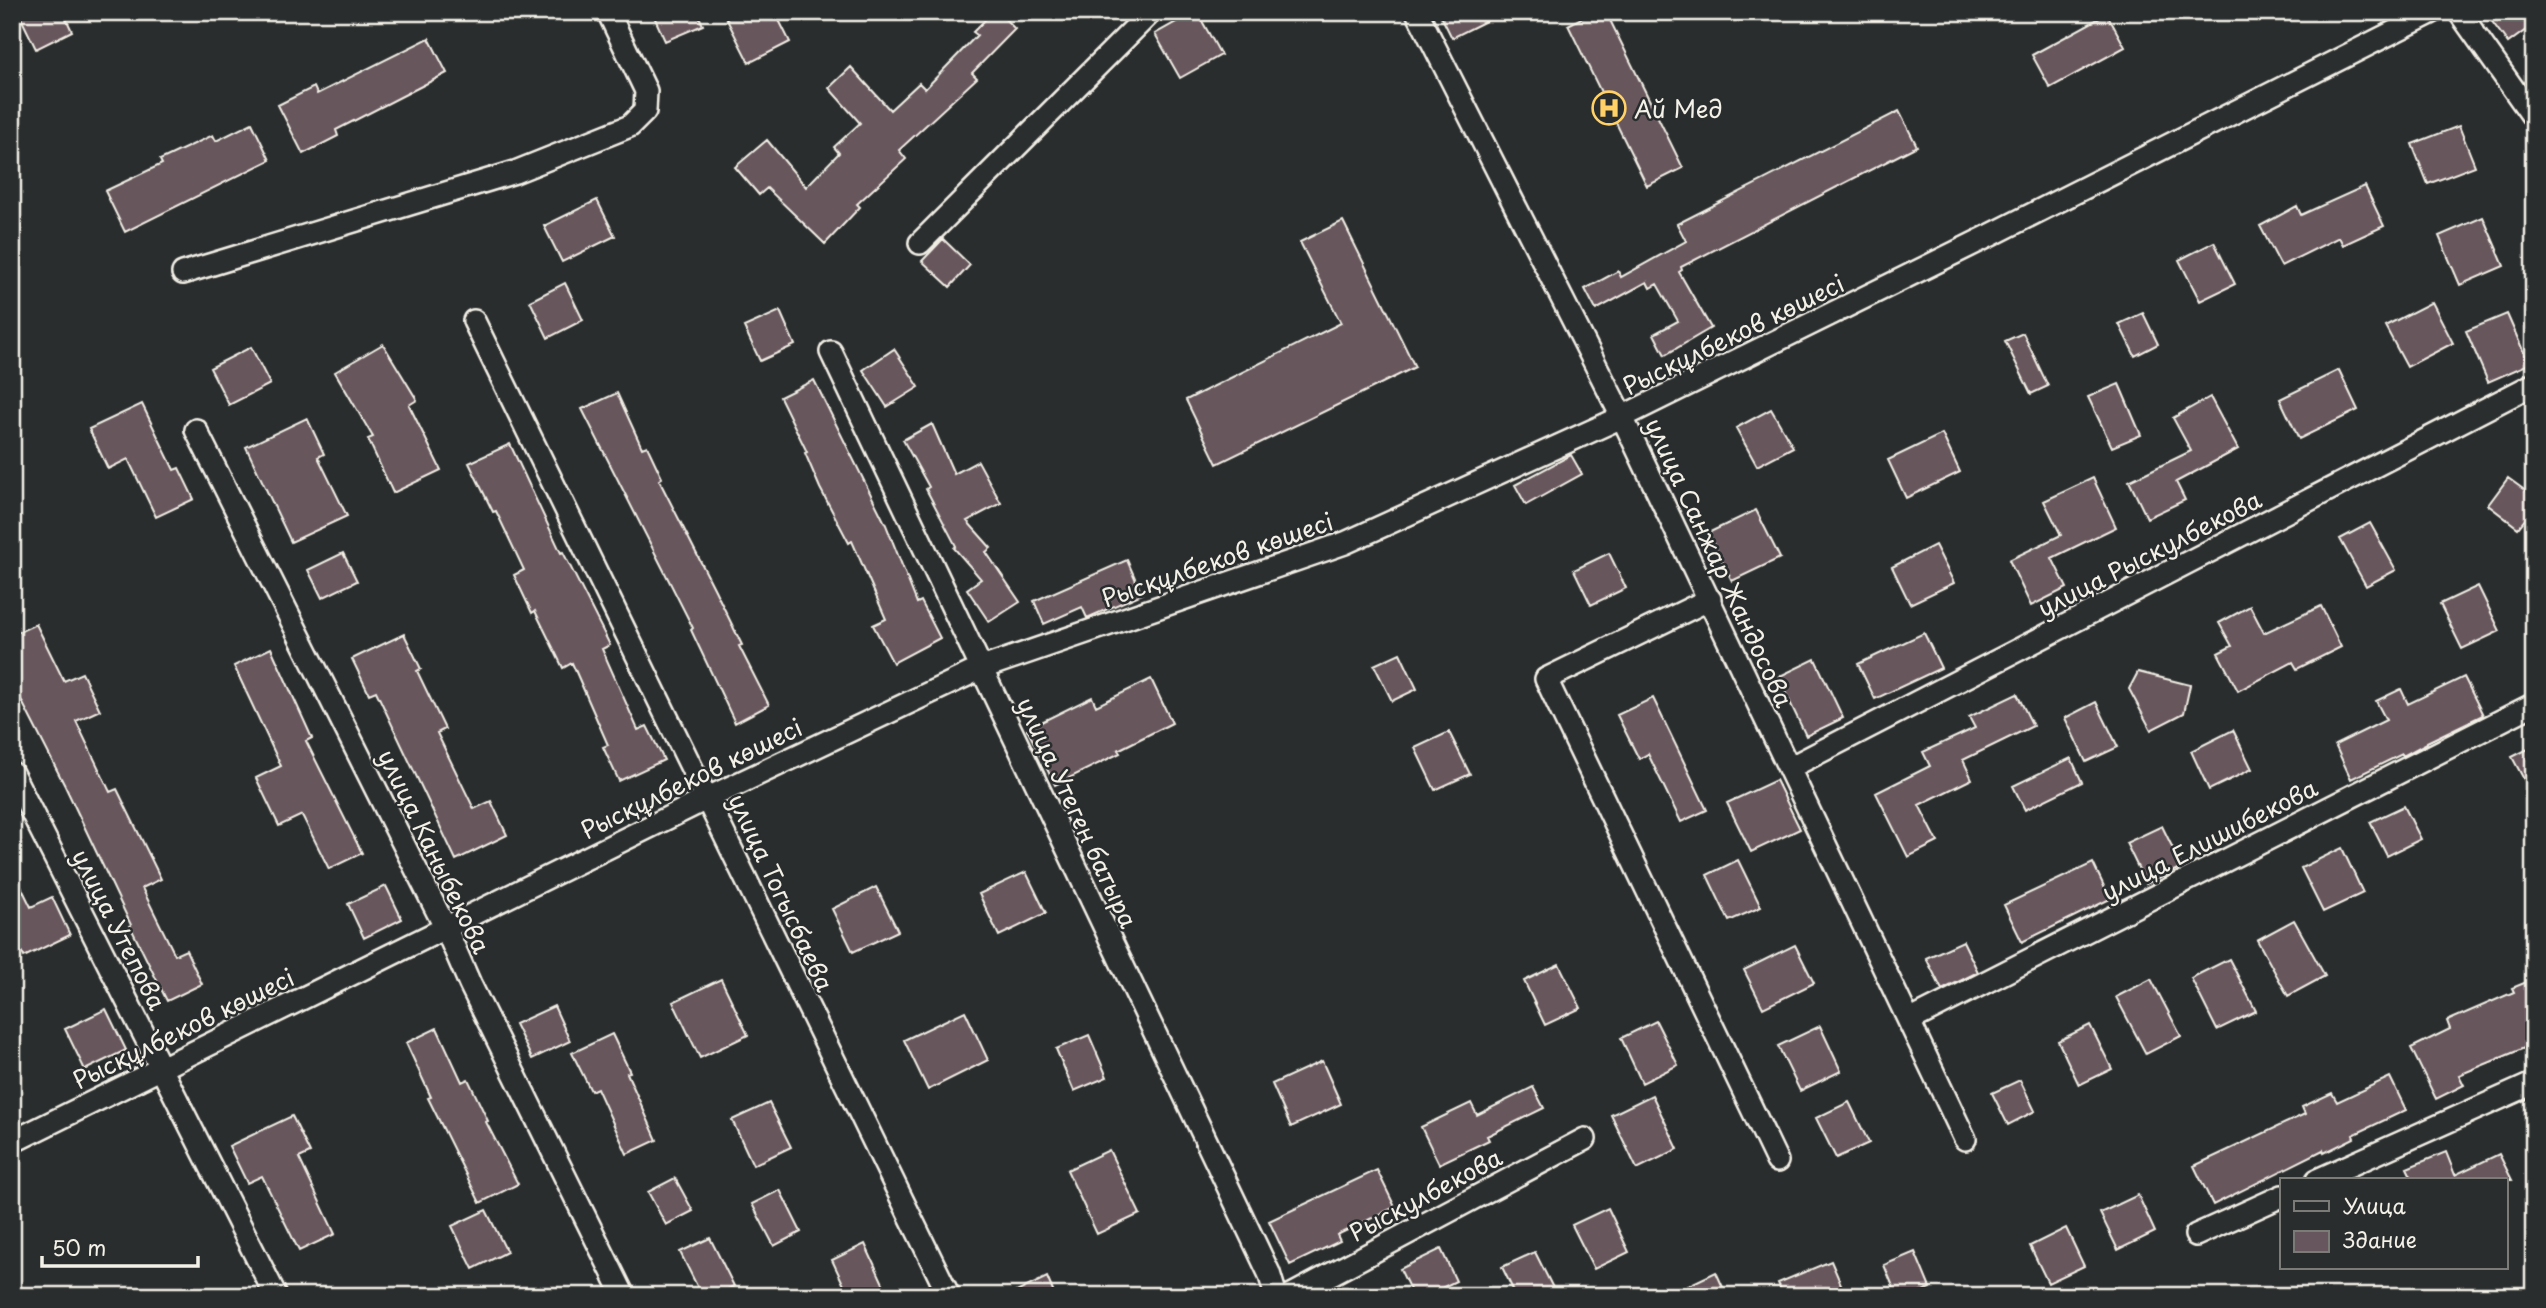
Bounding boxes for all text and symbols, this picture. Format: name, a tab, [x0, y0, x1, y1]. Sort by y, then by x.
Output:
hospital icon: Ай Мед	[1590, 89, 1628, 127]
place label: Ай Мед	[1634, 90, 1723, 126]
street label: Рысқұлбеков көшесі	[1616, 265, 1850, 403]
street label: улица Санжар Жандосова	[1637, 411, 1803, 713]
street label: улица Рыскулбекова	[2031, 481, 2267, 625]
street label: Рысқұлбеков көшесі	[1096, 502, 1338, 616]
street label: улица Утеген батыра	[1009, 691, 1147, 933]
street label: Рысқұлбеков көшесі	[574, 709, 808, 847]
street label: улица Каныбекова	[370, 743, 500, 959]
street label: улица Елишибекова	[2095, 769, 2323, 909]
street label: улица Тогысбаева	[720, 787, 844, 997]
street label: улица Утепова	[64, 842, 176, 1016]
street label: Рысқұлбеков көшесі	[66, 959, 300, 1097]
street label: Рыскулбекова	[1342, 1139, 1508, 1249]
legend	[2280, 1178, 2508, 1270]
text: Улица	[2343, 1189, 2406, 1221]
text: Здание	[2343, 1223, 2417, 1255]
scale bar	[42, 1224, 198, 1268]
text: 50 m	[52, 1231, 106, 1263]

